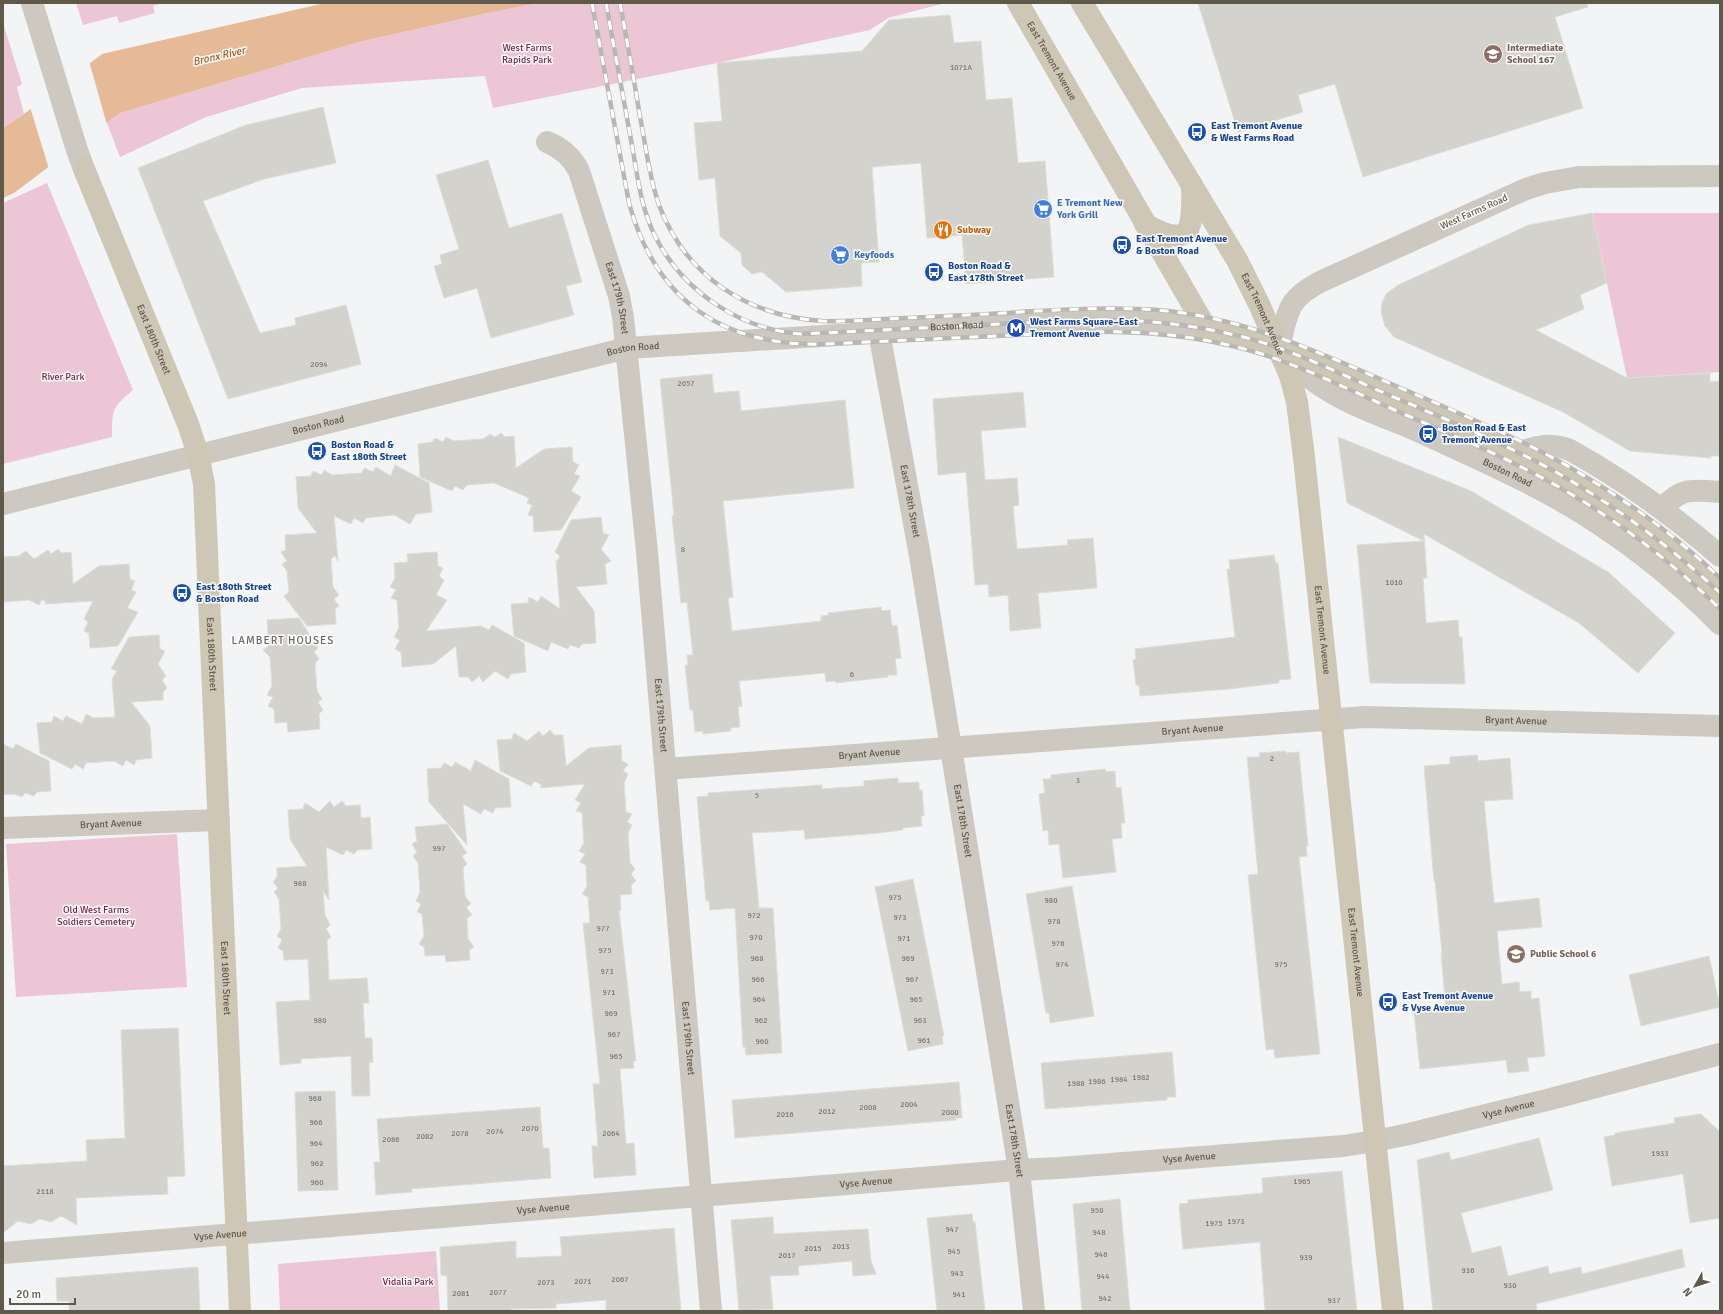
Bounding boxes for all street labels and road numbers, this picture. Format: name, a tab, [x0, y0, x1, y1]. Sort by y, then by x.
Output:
street label: East Tremont Avenue	[1024, 19, 1079, 103]
street label: West Farms Road	[1438, 192, 1510, 232]
street label: East 179th Street	[602, 260, 631, 335]
street label: East Tremont Avenue	[1238, 271, 1286, 357]
street label: East 180th Street	[134, 303, 173, 376]
street label: Boston Road	[930, 319, 984, 334]
street label: Boston Road	[605, 340, 660, 359]
street label: Boston Road	[291, 413, 346, 437]
street label: Boston Road	[1481, 456, 1534, 490]
street label: East 178th Street	[897, 464, 923, 539]
street label: East Tremont Avenue	[1311, 585, 1333, 675]
street label: East 180th Street	[204, 617, 219, 692]
street label: East 179th Street	[652, 678, 670, 753]
street label: Bryant Avenue	[1485, 714, 1547, 728]
street label: Bryant Avenue	[1161, 722, 1224, 738]
street label: Bryant Avenue	[838, 746, 901, 762]
street label: East 178th Street	[951, 783, 975, 859]
street label: Bryant Avenue	[80, 817, 142, 831]
street label: East Tremont Avenue	[1345, 907, 1366, 997]
street label: East 180th Street	[218, 941, 233, 1016]
street label: East 179th Street	[679, 1001, 697, 1076]
street label: Vyse Avenue	[1481, 1097, 1536, 1122]
street label: East 178th Street	[1002, 1103, 1026, 1179]
street label: Vyse Avenue	[1162, 1150, 1216, 1166]
street label: Vyse Avenue	[839, 1174, 893, 1191]
street label: Vyse Avenue	[516, 1201, 570, 1217]
street label: Vyse Avenue	[193, 1227, 247, 1243]

